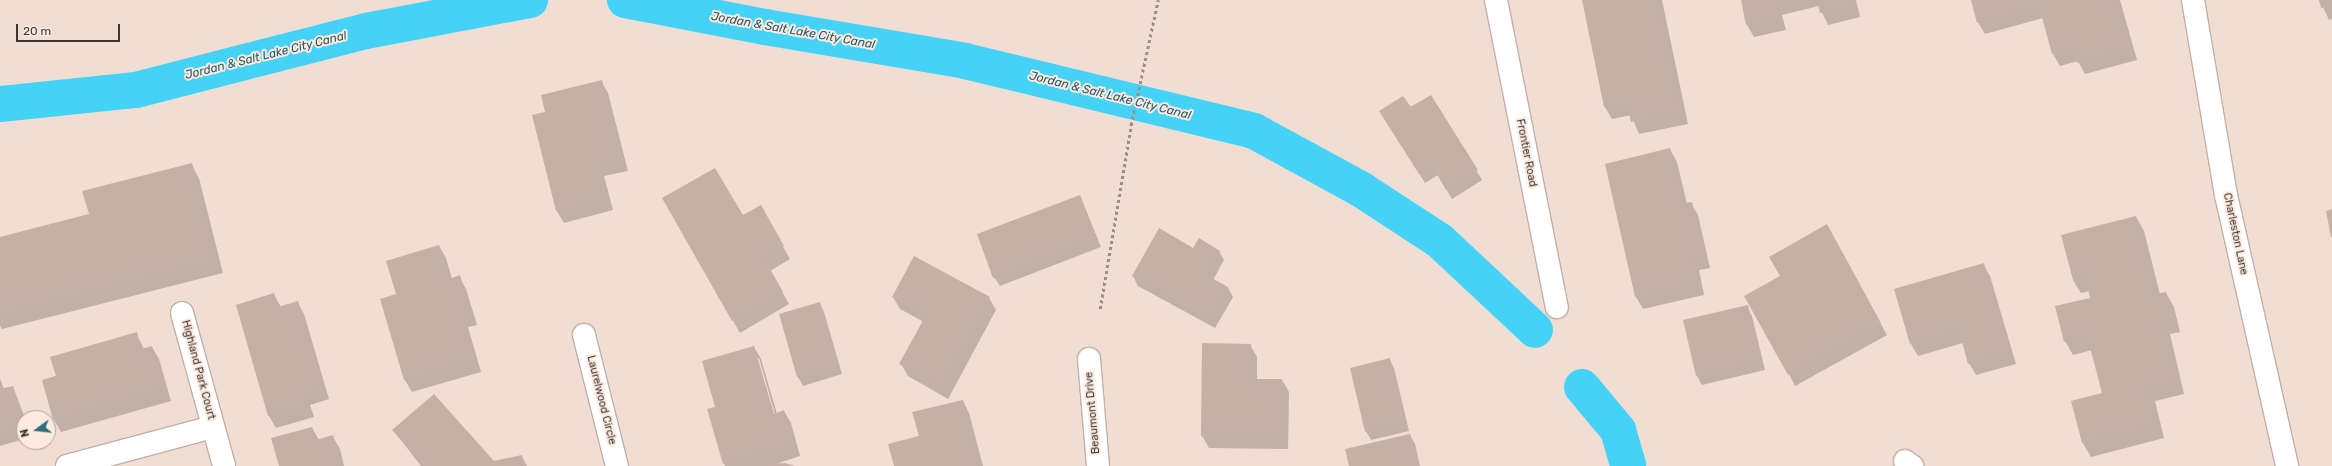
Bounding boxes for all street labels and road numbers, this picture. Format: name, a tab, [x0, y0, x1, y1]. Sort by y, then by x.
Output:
street label: Frontier Road	[1513, 118, 1539, 188]
street label: Charleston Lane	[2220, 192, 2250, 276]
street label: Highland Park Court	[178, 319, 218, 421]
street label: Laurelwood Circle	[584, 354, 618, 446]
street label: Beaumont Drive	[1083, 371, 1103, 455]

